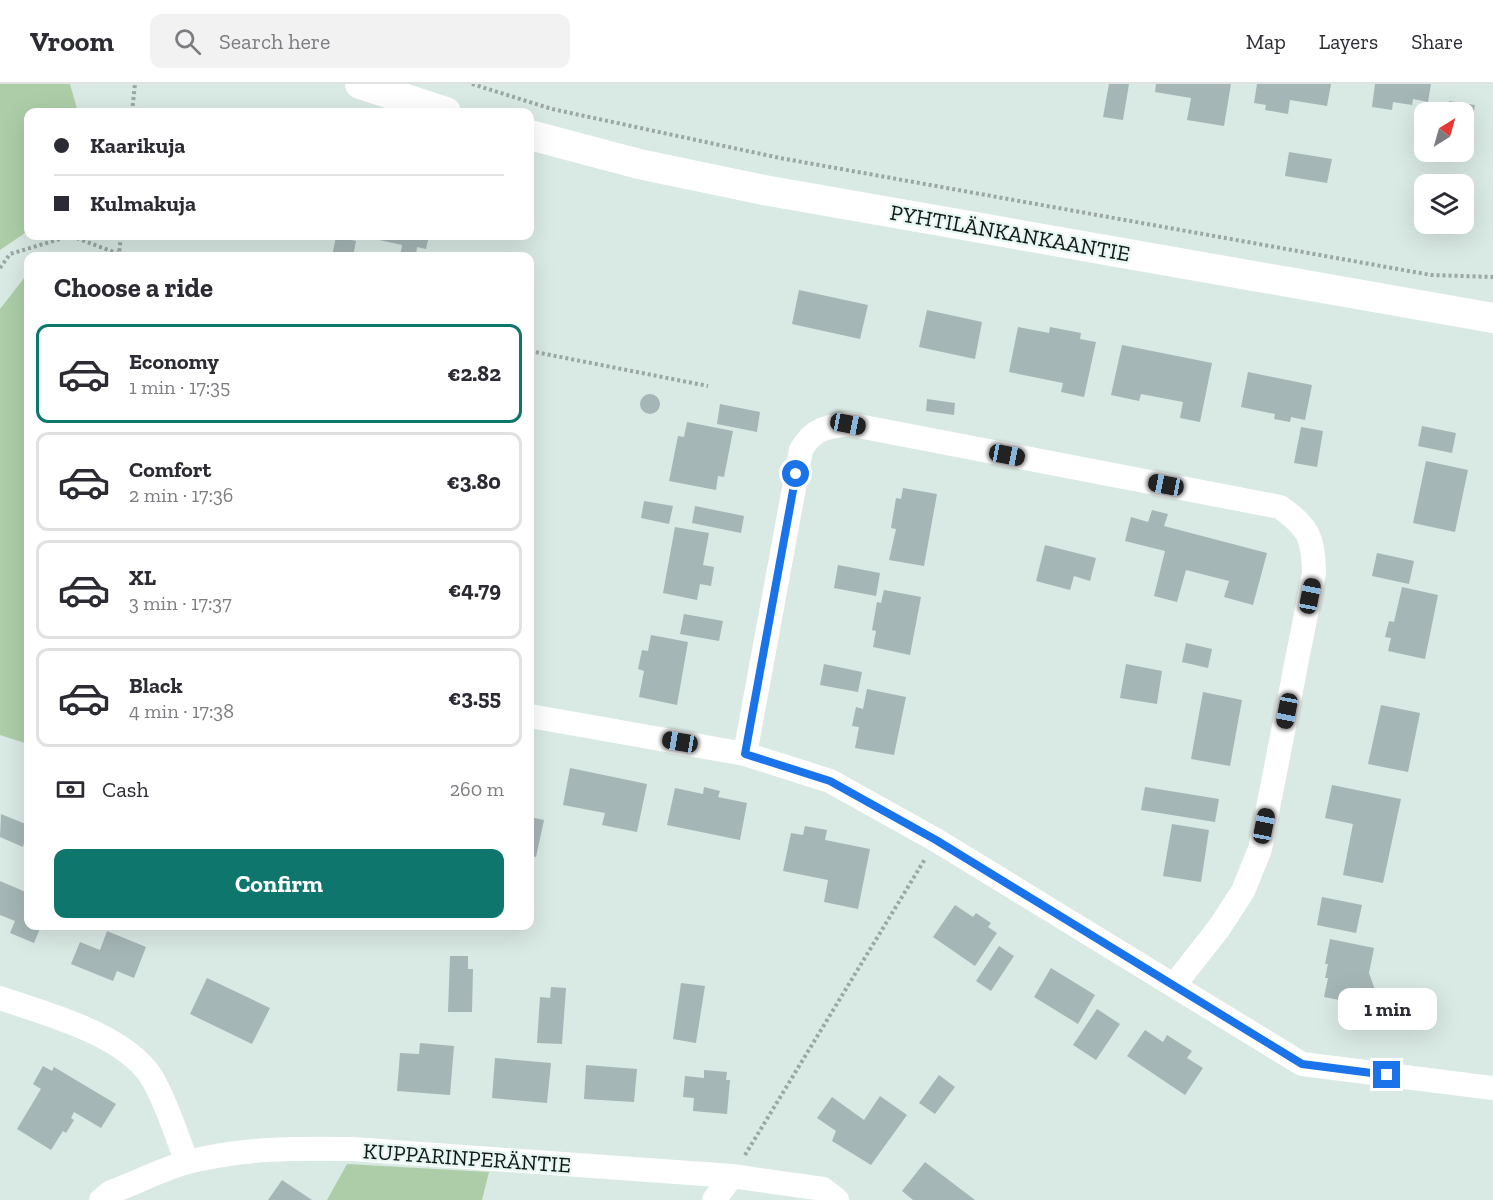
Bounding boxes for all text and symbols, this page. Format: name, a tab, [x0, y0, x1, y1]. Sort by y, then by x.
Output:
search box	[150, 14, 570, 68]
text: Vroom	[30, 25, 114, 58]
icon: search	[171, 25, 204, 58]
text: Search here	[219, 28, 330, 55]
text: Map	[1246, 29, 1286, 54]
text: Layers	[1319, 29, 1378, 54]
text: Share	[1411, 29, 1463, 54]
north arrow	[1414, 102, 1474, 162]
map controls	[1414, 102, 1474, 234]
text: Kaarikuja	[90, 132, 185, 159]
button: layers	[1414, 174, 1474, 234]
text: Kulmakuja	[90, 190, 196, 217]
street label: PYHTILÄNKANKAANTIE	[888, 199, 1132, 267]
text: Choose a ride	[54, 272, 213, 304]
icon: car	[57, 347, 111, 401]
text: Economy	[129, 348, 219, 375]
text: €2.82	[447, 360, 501, 387]
text: 1 min · 17:35	[129, 375, 230, 399]
car	[829, 412, 867, 436]
car	[988, 443, 1026, 467]
icon: car	[57, 455, 111, 509]
text: Comfort	[129, 456, 211, 483]
route start	[782, 460, 809, 487]
text: €3.80	[447, 468, 501, 495]
car	[1147, 473, 1185, 497]
text: 2 min · 17:36	[129, 483, 233, 507]
icon: car	[57, 563, 111, 617]
text: XL	[129, 564, 156, 591]
text: €4.79	[448, 576, 501, 603]
car	[1298, 577, 1322, 615]
text: 3 min · 17:37	[129, 591, 232, 615]
icon: car	[57, 671, 111, 725]
text: Black	[129, 672, 183, 699]
text: €3.55	[448, 684, 501, 711]
car	[1275, 692, 1299, 730]
text: 4 min · 17:38	[129, 699, 234, 723]
car	[661, 730, 699, 754]
icon: cash	[54, 773, 87, 806]
text: Cash	[102, 776, 149, 803]
text: 260 m	[450, 777, 504, 801]
car	[1252, 807, 1276, 845]
button: Confirm	[54, 849, 504, 918]
callout: 1 min	[1338, 988, 1436, 1030]
text: 1 min	[1364, 997, 1411, 1021]
route end	[1373, 1061, 1400, 1088]
street label: KUPPARINPERÄNTIE	[362, 1137, 572, 1179]

